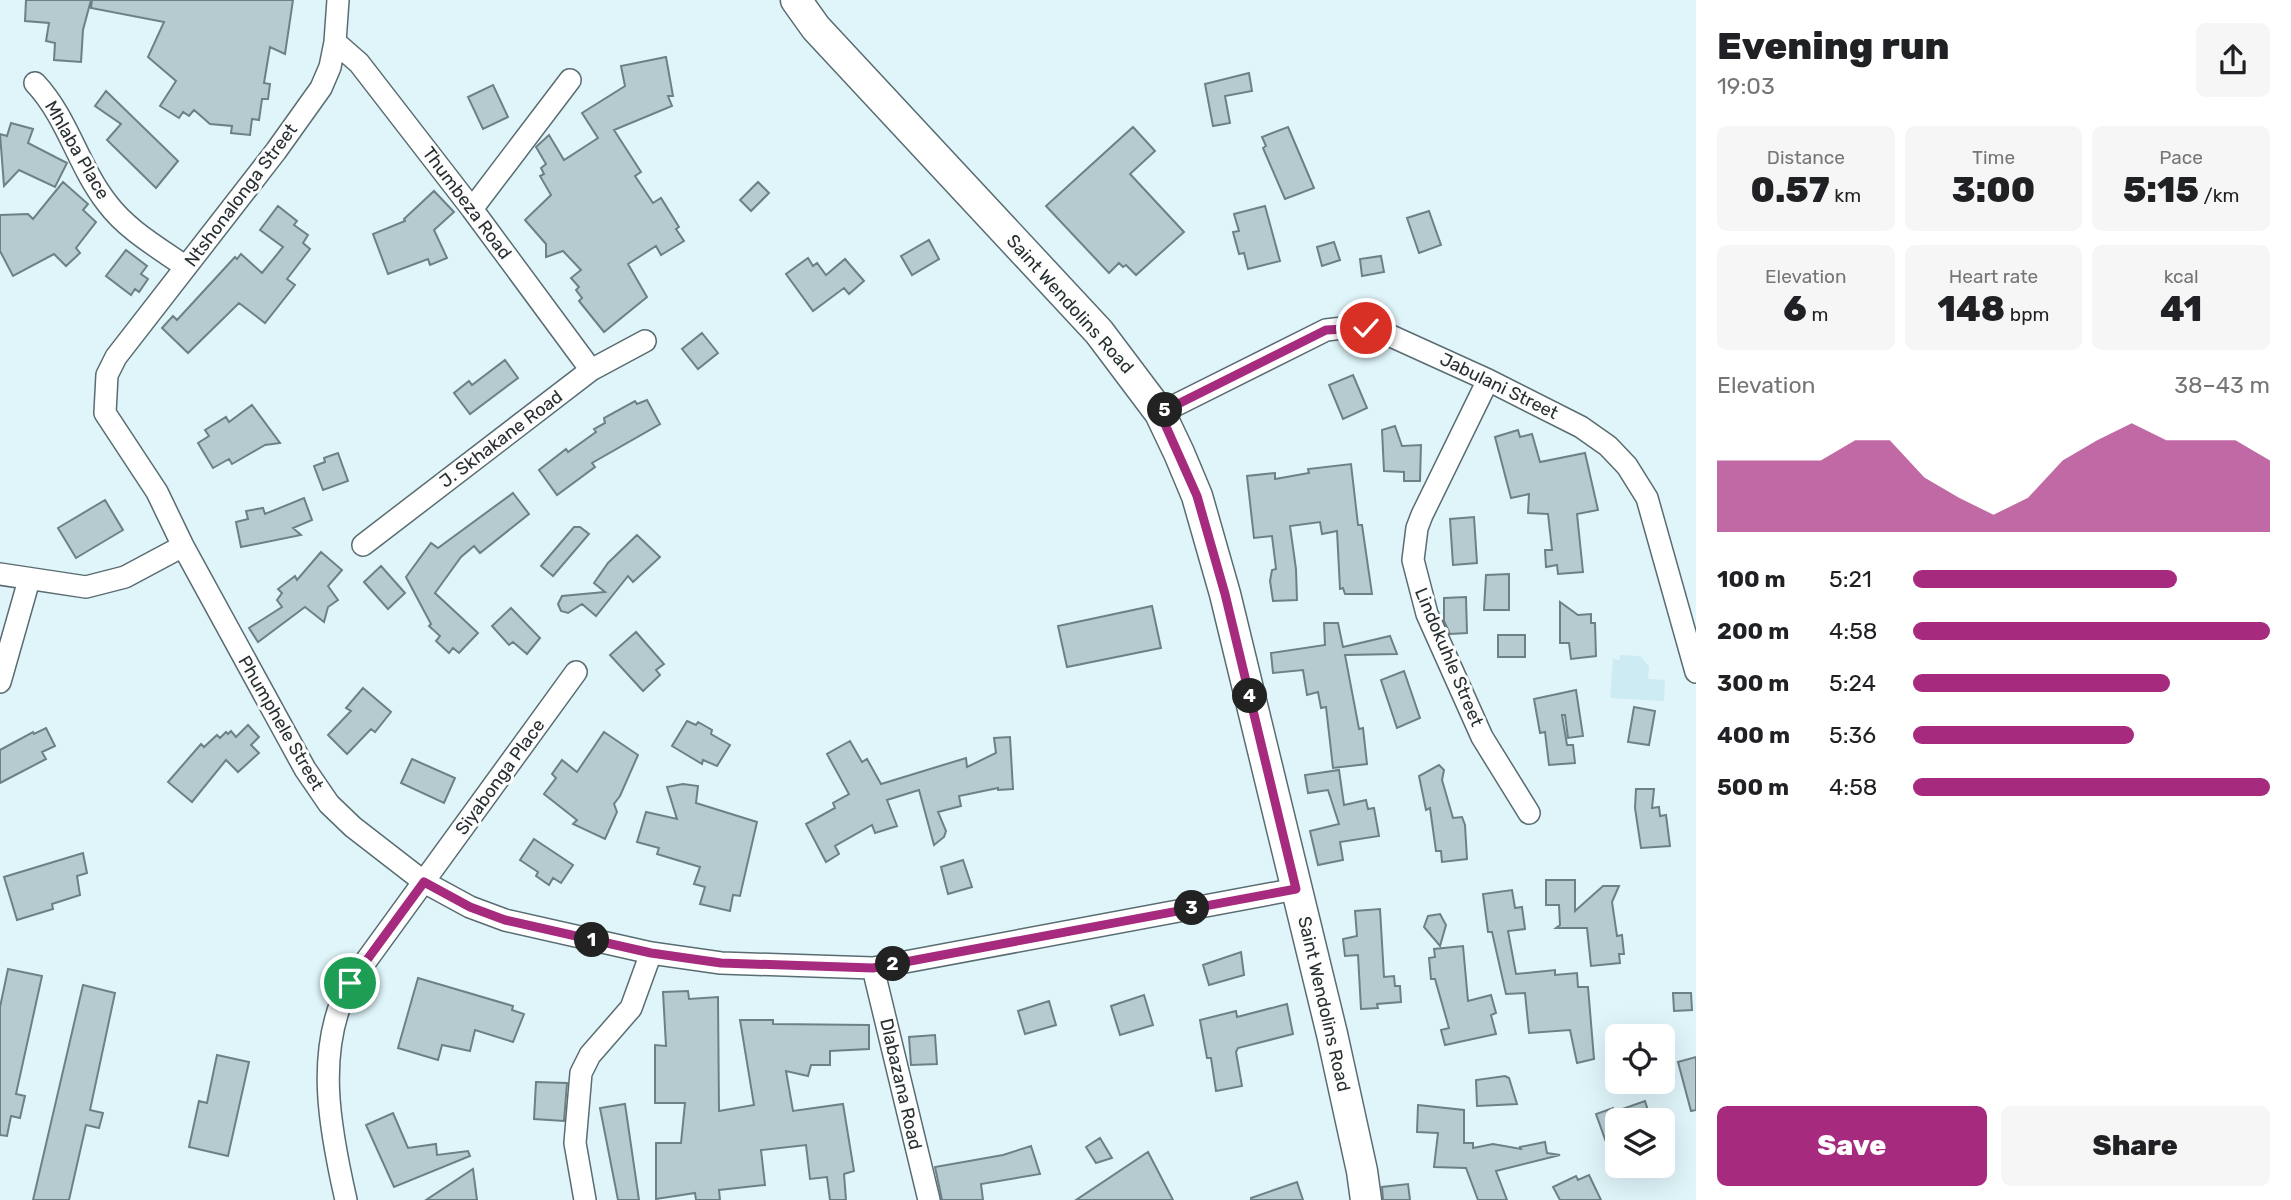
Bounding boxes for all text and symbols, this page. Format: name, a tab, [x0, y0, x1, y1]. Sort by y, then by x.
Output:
text: Evening run	[1717, 23, 1950, 69]
button: share	[2196, 23, 2270, 97]
text: 19:03	[1717, 72, 1775, 100]
street label: Mhlaba Place	[40, 97, 114, 203]
street label: Ntshonalonga Street	[180, 119, 302, 271]
street label: Thumbeza Road	[418, 143, 516, 263]
text: Distance	[1767, 146, 1845, 169]
text: Time	[1972, 146, 2015, 169]
text: Pace	[2159, 146, 2203, 169]
text: 0.57	[1751, 169, 1830, 211]
text: 3:00	[1952, 169, 2035, 211]
text: 5:15	[2123, 169, 2199, 211]
text: km	[1830, 184, 1861, 207]
text: /km	[2199, 184, 2239, 207]
street label: Saint Wendolins Road	[1002, 230, 1138, 378]
text: Elevation	[1765, 265, 1847, 288]
text: Heart rate	[1949, 265, 2038, 288]
text: kcal	[2164, 265, 2199, 288]
text: 6	[1783, 288, 1807, 330]
text: 148	[1938, 288, 2005, 330]
text: 41	[2160, 288, 2202, 330]
pin	[1336, 298, 1396, 358]
text: m	[1807, 303, 1828, 326]
text: bpm	[2005, 303, 2049, 326]
icon: check	[1347, 309, 1385, 347]
street label: Jabulani Street	[1436, 348, 1562, 424]
text: Elevation	[1717, 371, 1816, 399]
text: 38–43 m	[2174, 371, 2270, 399]
street label: J. Skhakane Road	[435, 386, 567, 492]
pin: 5	[1148, 392, 1182, 428]
text: 5	[1158, 398, 1171, 421]
text: 100 m	[1717, 565, 1786, 593]
text: 5:21	[1829, 565, 1872, 593]
street label: Lindokuhle Street	[1410, 584, 1488, 730]
text: 200 m	[1717, 617, 1789, 645]
text: 4:58	[1829, 617, 1877, 645]
street label: Phumphele Street	[233, 652, 329, 794]
text: 300 m	[1717, 669, 1789, 697]
text: 5:24	[1829, 669, 1876, 697]
pin: 4	[1232, 678, 1268, 714]
text: 4	[1243, 684, 1256, 707]
street label: Siyabonga Place	[451, 715, 549, 839]
text: 400 m	[1717, 721, 1790, 749]
text: 5:36	[1829, 721, 1876, 749]
text: 500 m	[1717, 773, 1789, 801]
text: 4:58	[1829, 773, 1877, 801]
pin: 3	[1174, 890, 1210, 926]
text: 3	[1185, 896, 1198, 919]
street label: Saint Wendolins Road	[1293, 914, 1355, 1094]
pin: 1	[574, 922, 610, 958]
text: 1	[587, 928, 596, 951]
pin: 2	[876, 946, 910, 982]
text: 2	[886, 952, 899, 975]
pin	[320, 953, 380, 1013]
icon: arrive	[331, 964, 369, 1002]
street label: Dlabazana Road	[875, 1016, 927, 1152]
map controls	[1605, 1024, 1675, 1178]
button: locate	[1605, 1024, 1675, 1094]
button: Save	[1717, 1106, 1987, 1186]
button: Share	[2001, 1106, 2270, 1186]
button: layers	[1605, 1108, 1675, 1178]

